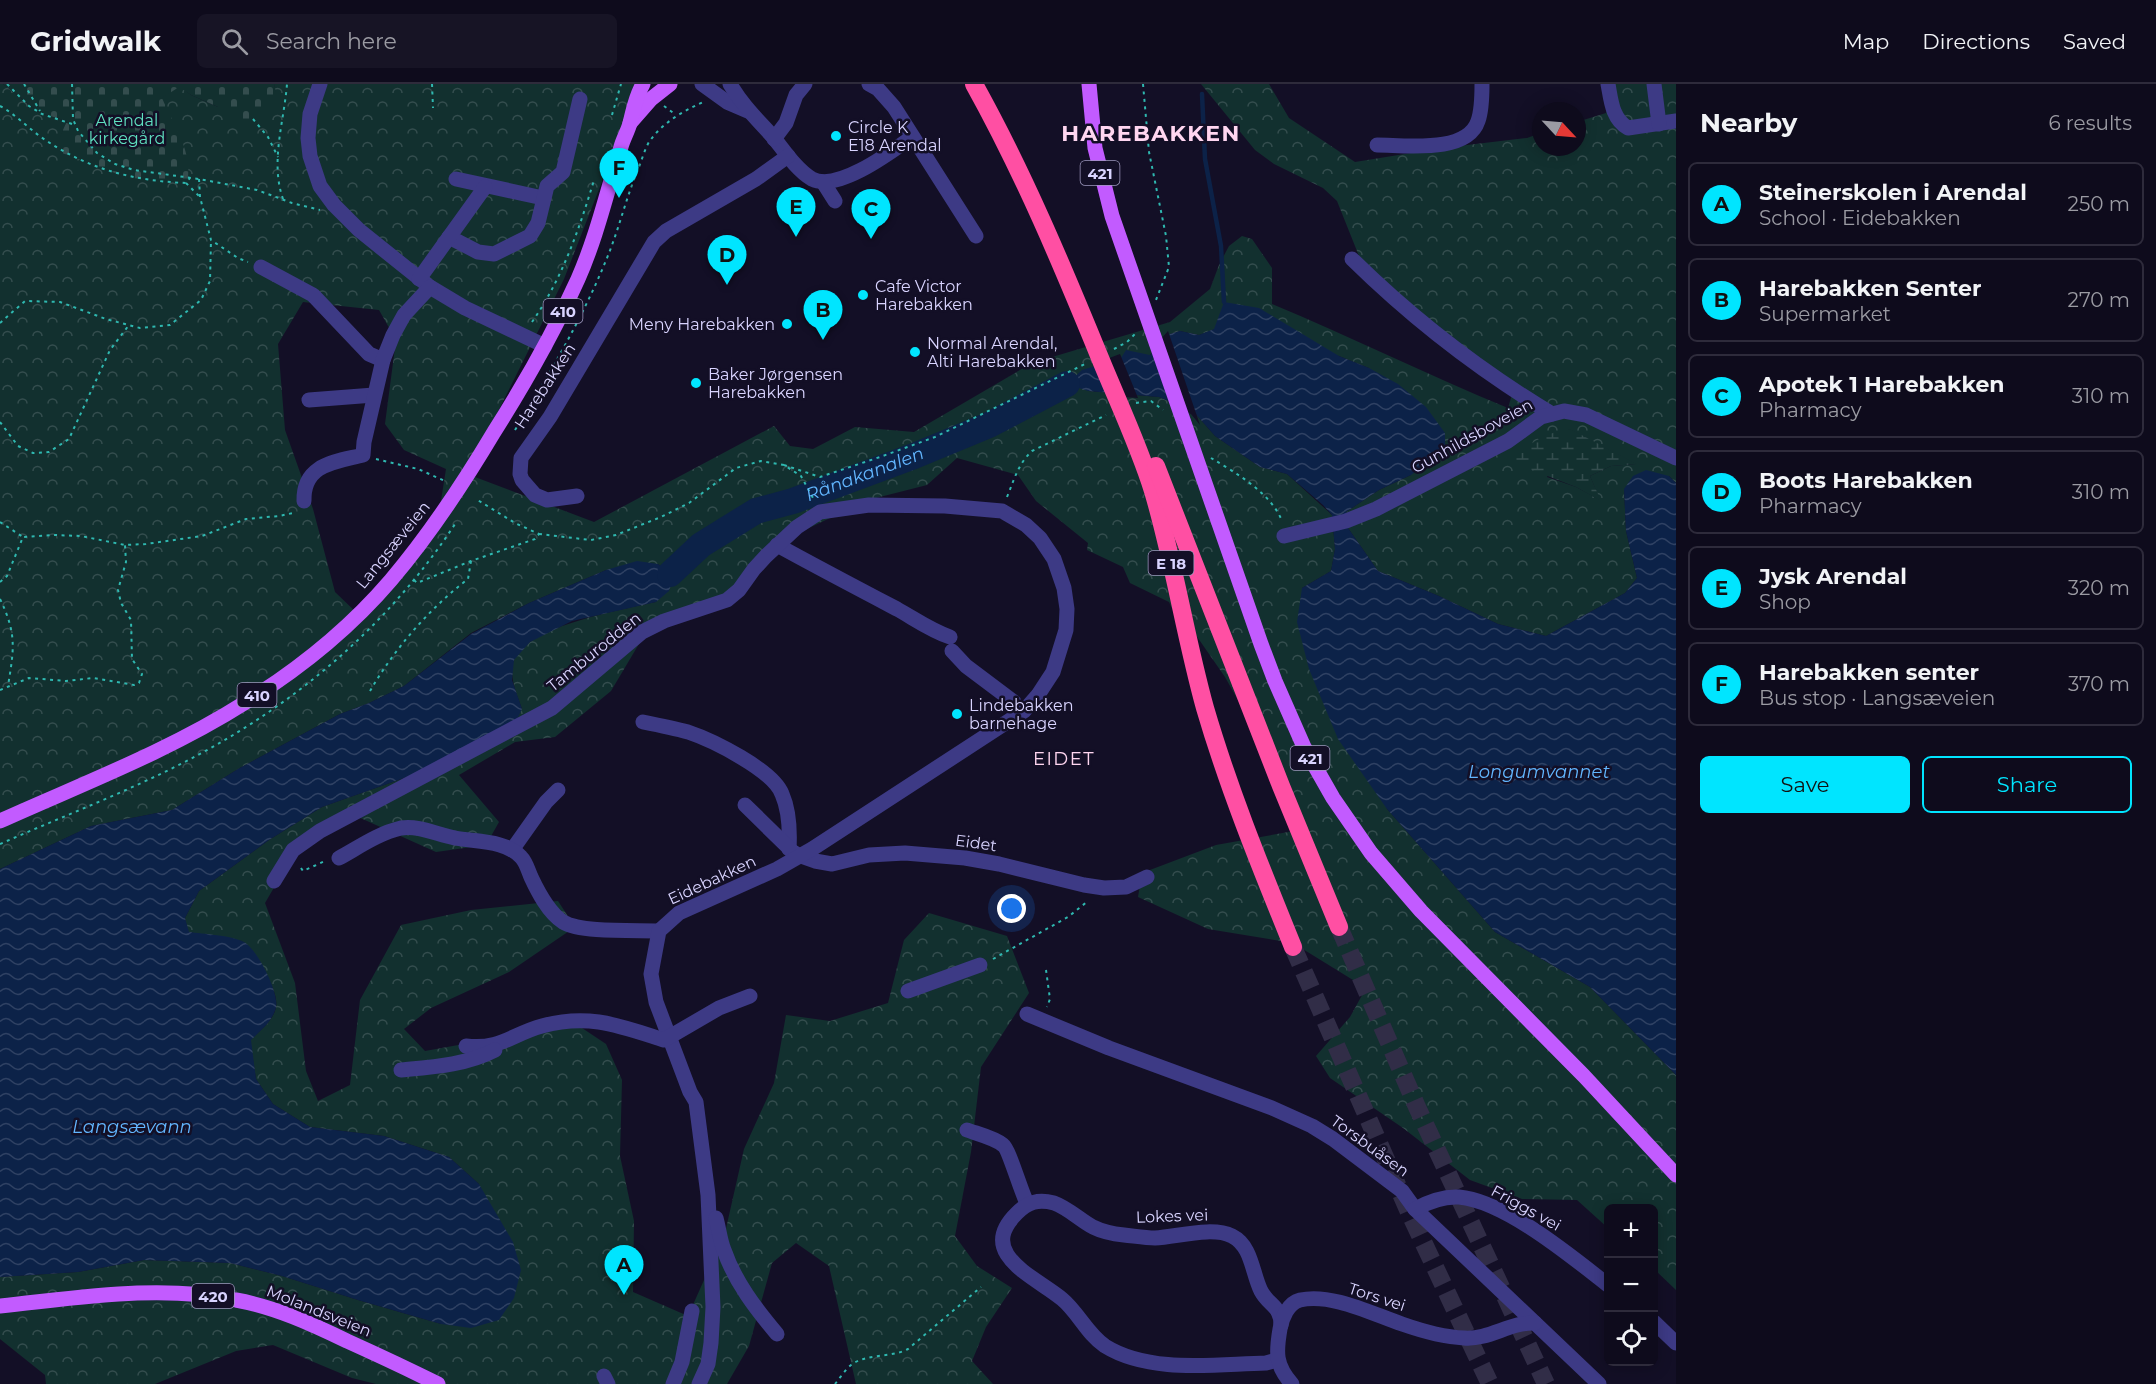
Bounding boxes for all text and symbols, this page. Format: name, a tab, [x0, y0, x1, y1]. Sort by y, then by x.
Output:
search box	[197, 14, 617, 68]
text: Gridwalk	[30, 24, 161, 58]
icon: search	[218, 25, 251, 58]
text: Search here	[266, 28, 397, 55]
text: Map	[1843, 29, 1889, 54]
text: Directions	[1922, 29, 2030, 54]
text: Saved	[2063, 29, 2126, 54]
north arrow	[1532, 102, 1586, 156]
text: Nearby	[1700, 107, 1797, 139]
park label: Arendal kirkegård	[89, 111, 165, 148]
text: 6 results	[2048, 111, 2132, 135]
place label: Circle K E18 Arendal	[848, 118, 942, 155]
district label: HAREBAKKEN	[1061, 120, 1241, 147]
marker: Circle K E18 Arendal	[829, 129, 843, 143]
pin: F	[600, 148, 638, 198]
road number: 421	[1080, 161, 1120, 185]
text: Steinerskolen i Arendal	[1759, 179, 2027, 206]
pin: E	[776, 188, 816, 237]
pin: C	[852, 190, 890, 239]
text: A	[1714, 192, 1729, 216]
text: 250 m	[2068, 192, 2130, 216]
text: School · Eidebakken	[1759, 206, 1961, 230]
pin: D	[708, 236, 746, 285]
text: Harebakken Senter	[1759, 275, 1981, 302]
place label: Cafe Victor Harebakken	[875, 277, 973, 314]
marker: Cafe Victor Harebakken	[856, 288, 870, 302]
text: B	[1714, 288, 1729, 312]
text: 270 m	[2068, 288, 2130, 312]
pin: B	[804, 290, 842, 340]
road number: 410	[544, 299, 582, 323]
text: Supermarket	[1759, 302, 1891, 326]
place label: Meny Harebakken	[629, 315, 775, 334]
marker: Meny Harebakken	[780, 317, 794, 331]
place label: Normal Arendal, Alti Harebakken	[927, 334, 1057, 371]
street label: Harebakken	[510, 340, 580, 432]
marker: Normal Arendal, Alti Harebakken	[908, 345, 922, 359]
place label: Baker Jørgensen Harebakken	[708, 365, 843, 402]
text: Apotek 1 Harebakken	[1759, 371, 2004, 398]
marker: Baker Jørgensen Harebakken	[689, 376, 703, 390]
text: C	[1714, 384, 1729, 408]
text: 310 m	[2072, 384, 2130, 408]
street label: Gunhildsboveien	[1408, 395, 1536, 477]
text: Pharmacy	[1759, 398, 1862, 422]
water label: Rånakanalen	[803, 442, 927, 506]
text: Boots Harebakken	[1759, 467, 1973, 494]
text: D	[1713, 480, 1730, 504]
text: 310 m	[2072, 480, 2130, 504]
text: Pharmacy	[1759, 494, 1862, 518]
street label: Langsæveien	[352, 497, 434, 593]
road number: E 18	[1148, 551, 1194, 575]
text: Jysk Arendal	[1759, 563, 1907, 590]
text: E	[1715, 576, 1728, 600]
text: 320 m	[2068, 576, 2130, 600]
text: Shop	[1759, 590, 1811, 614]
street label: Tamburodden	[543, 608, 645, 696]
text: Harebakken senter	[1759, 659, 1979, 686]
text: F	[1715, 672, 1728, 696]
text: 370 m	[2068, 672, 2130, 696]
road number: 410	[238, 683, 276, 707]
text: Bus stop · Langsæveien	[1759, 686, 1995, 710]
place label: Lindebakken barnehage	[969, 696, 1074, 733]
marker: Lindebakken barnehage	[950, 707, 964, 721]
road number: 421	[1290, 746, 1330, 770]
district label: EIDET	[1033, 748, 1095, 770]
button: Save	[1700, 756, 1910, 813]
button: Share	[1922, 756, 2132, 813]
water label: Longumvannet	[1468, 761, 1610, 783]
street label: Eidet	[954, 831, 999, 855]
street label: Eidebakken	[665, 851, 759, 909]
your location	[997, 894, 1026, 923]
street label: Torsbuåsen	[1327, 1111, 1413, 1181]
water label: Langsævann	[72, 1116, 192, 1138]
street label: Friggs vei	[1488, 1181, 1564, 1235]
map controls	[1604, 1204, 1658, 1366]
button: +	[1604, 1204, 1658, 1258]
street label: Lokes vei	[1135, 1205, 1209, 1227]
pin: A	[604, 1246, 644, 1295]
button: −	[1604, 1258, 1658, 1312]
street label: Tors vei	[1346, 1279, 1408, 1315]
street label: Molandsveien	[264, 1281, 374, 1341]
road number: 420	[192, 1284, 234, 1308]
button: locate	[1604, 1312, 1658, 1366]

